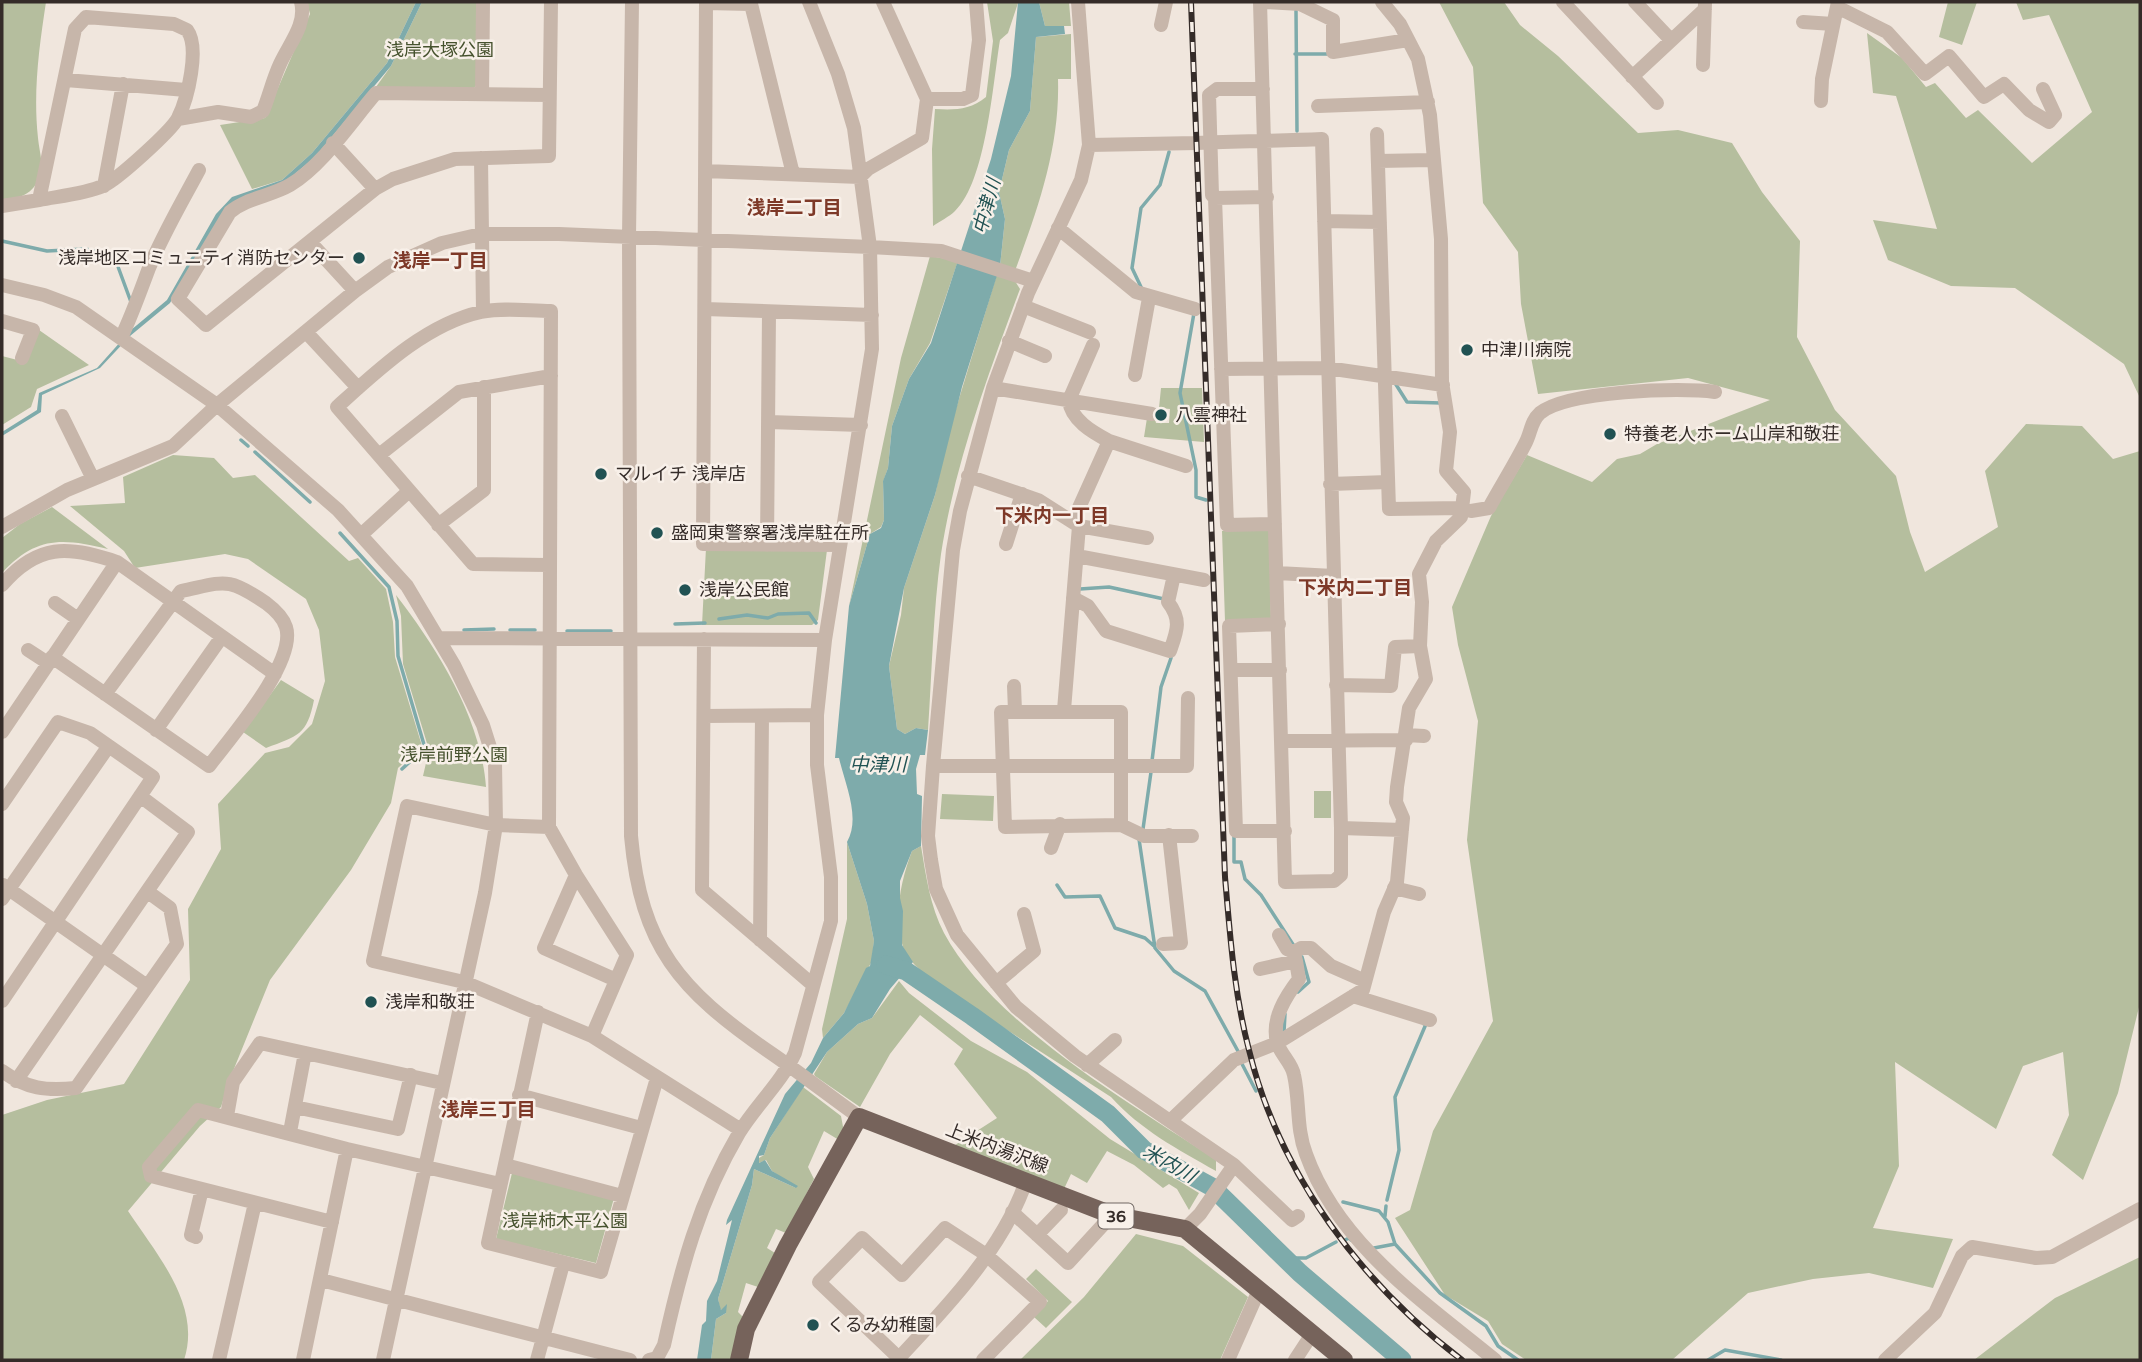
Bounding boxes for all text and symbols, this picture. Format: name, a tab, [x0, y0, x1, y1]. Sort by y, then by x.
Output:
park label: 浅岸大塚公園	[386, 39, 494, 61]
water label: 中津川	[969, 174, 1005, 237]
district label: 浅岸二丁目	[746, 197, 842, 219]
place label: 浅岸地区コミュニティ消防センター	[58, 247, 345, 269]
marker: 浅岸地区コミュニティ消防センター	[351, 250, 367, 266]
district label: 浅岸一丁目	[392, 250, 488, 272]
place label: 中津川病院	[1481, 339, 1571, 361]
marker: 中津川病院	[1459, 342, 1475, 358]
place label: 八雲神社	[1175, 404, 1247, 426]
marker: 八雲神社	[1153, 407, 1169, 423]
place label: 特養老人ホーム山岸和敬荘	[1624, 423, 1839, 445]
marker: 特養老人ホーム山岸和敬荘	[1602, 426, 1618, 442]
place label: マルイチ 浅岸店	[615, 463, 746, 485]
marker: マルイチ 浅岸店	[593, 466, 609, 482]
district label: 下米内一丁目	[995, 505, 1109, 527]
place label: 盛岡東警察署浅岸駐在所	[671, 522, 869, 544]
marker: 盛岡東警察署浅岸駐在所	[649, 525, 665, 541]
district label: 下米内二丁目	[1298, 577, 1412, 599]
place label: 浅岸公民館	[699, 579, 789, 601]
marker: 浅岸公民館	[677, 582, 693, 598]
park label: 浅岸前野公園	[400, 744, 508, 766]
water label: 中津川	[849, 754, 908, 776]
place label: 浅岸和敬荘	[385, 991, 475, 1013]
marker: 浅岸和敬荘	[363, 994, 379, 1010]
district label: 浅岸三丁目	[440, 1099, 536, 1121]
street label: 上米内湯沢線	[943, 1118, 1051, 1178]
water label: 米内川	[1139, 1140, 1201, 1189]
road number: 36	[1098, 1204, 1134, 1228]
park label: 浅岸柿木平公園	[502, 1210, 628, 1232]
place label: くるみ幼稚園	[827, 1314, 935, 1336]
marker: くるみ幼稚園	[805, 1317, 821, 1333]

